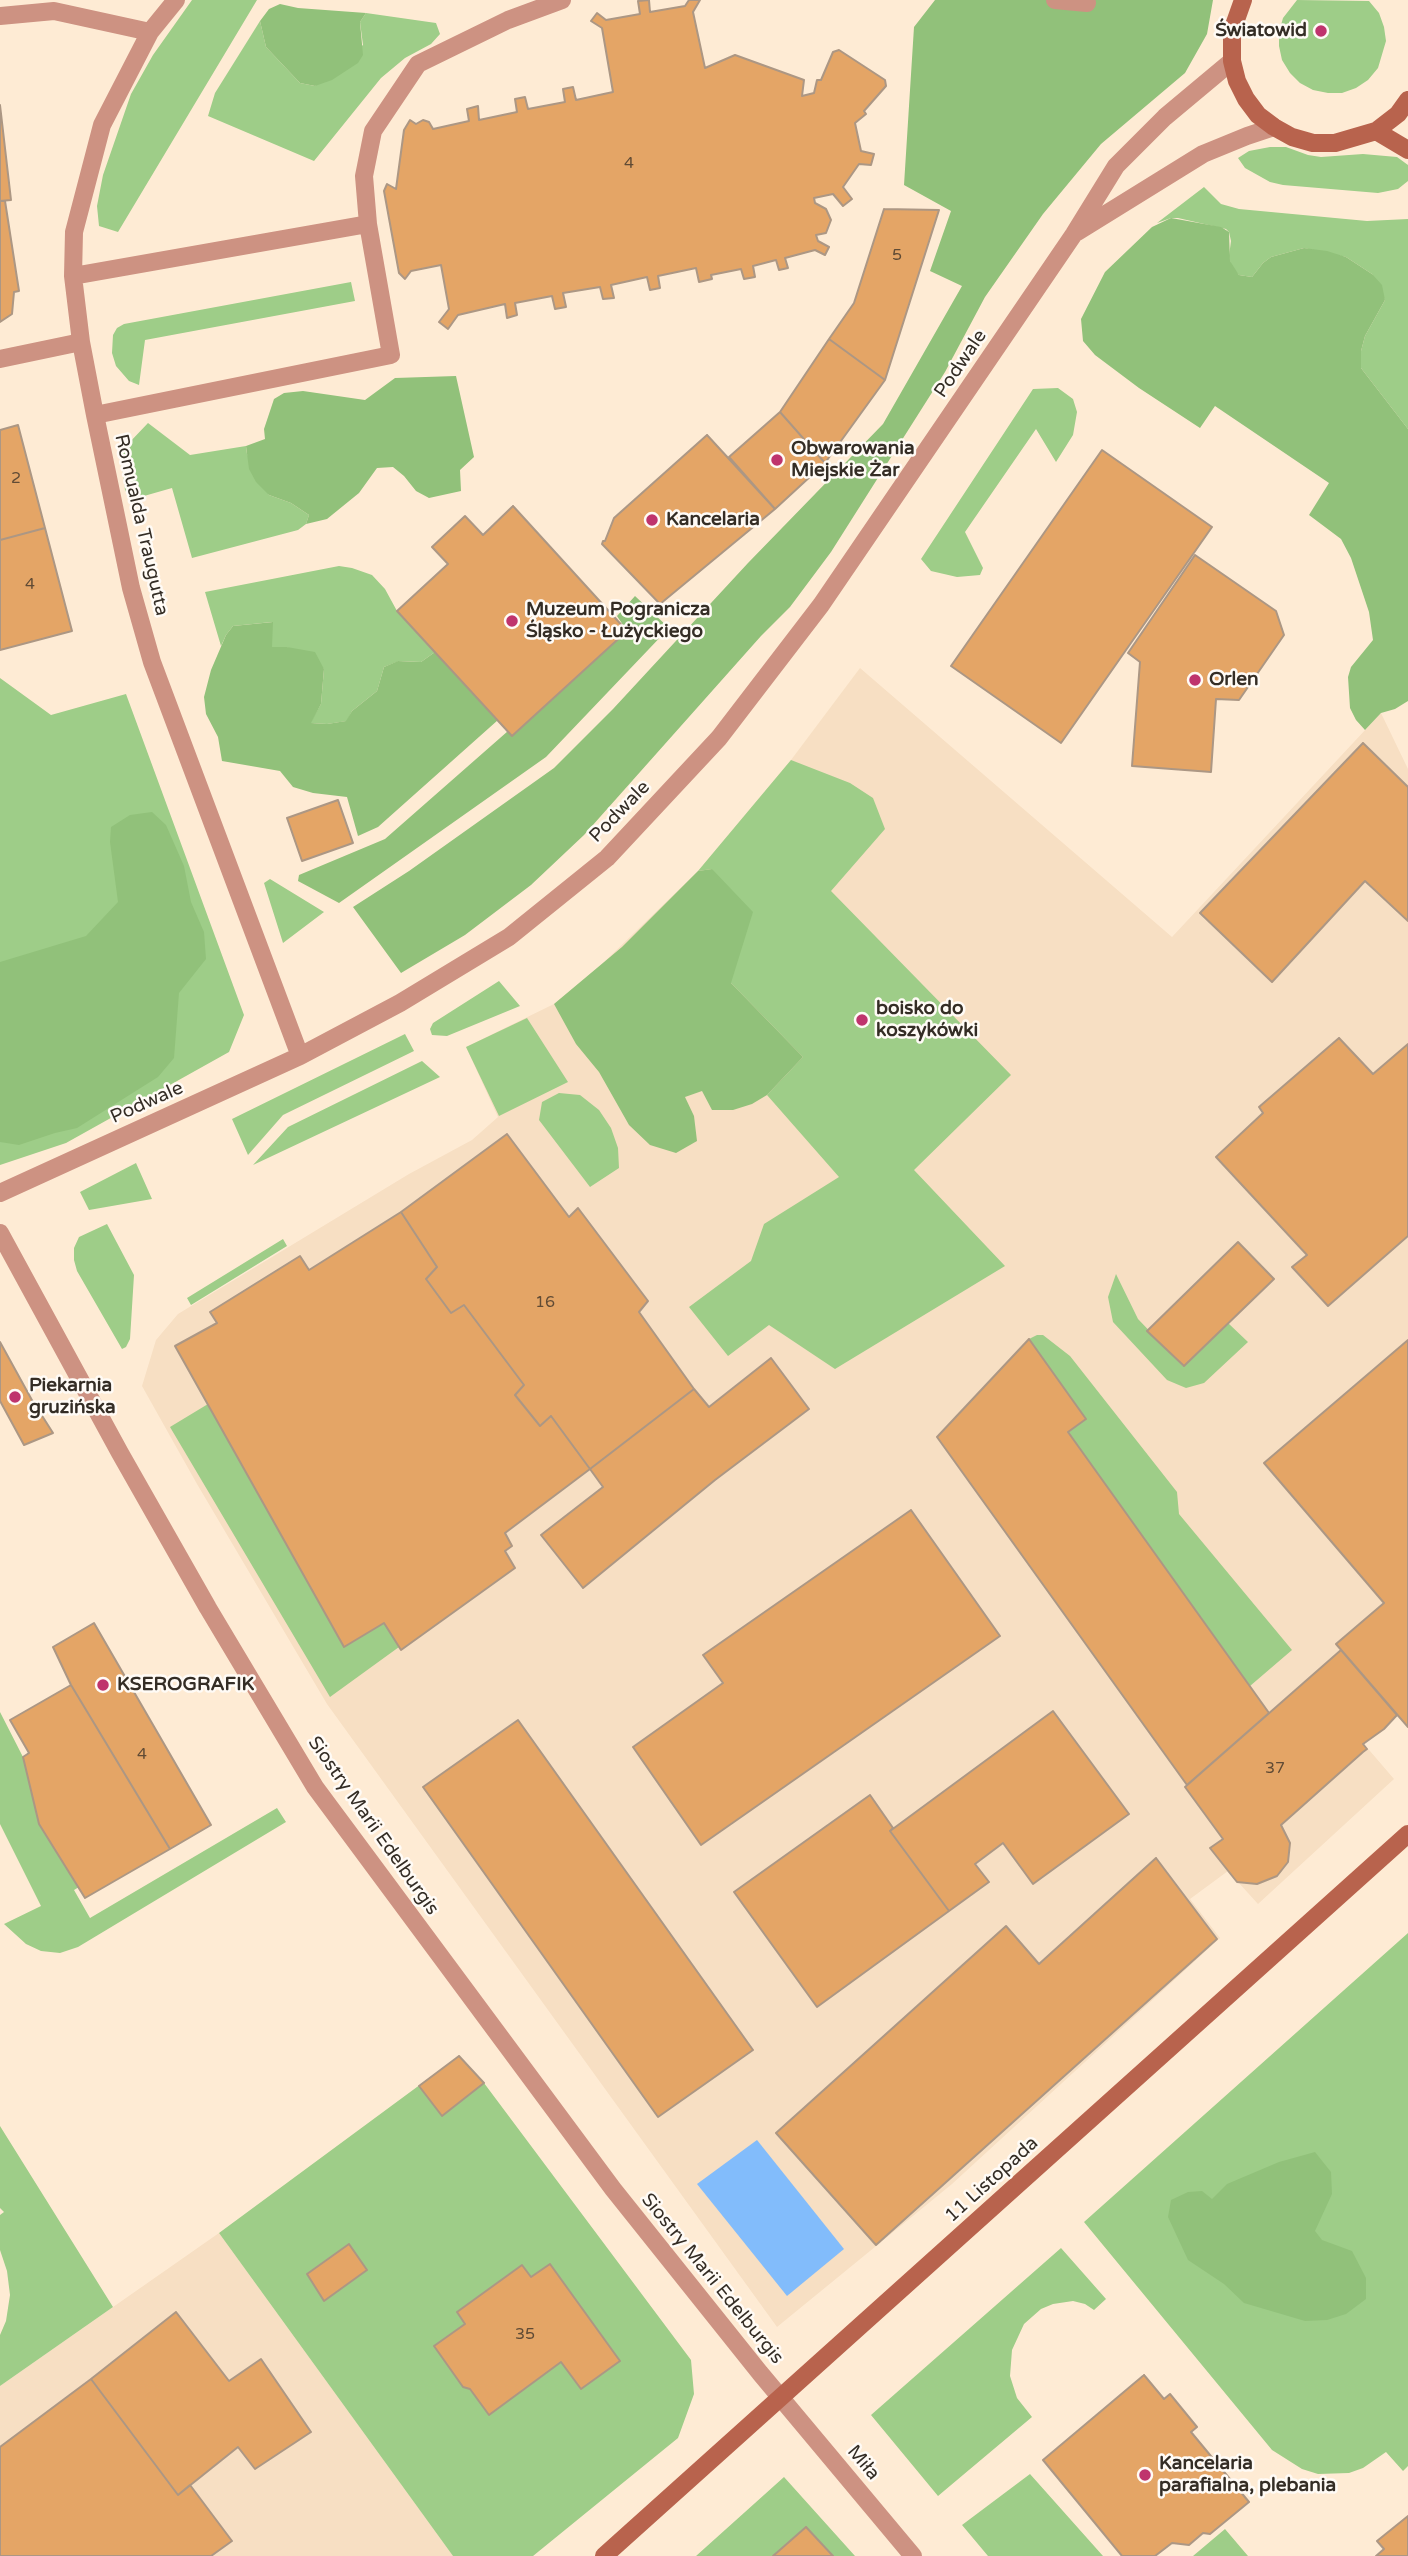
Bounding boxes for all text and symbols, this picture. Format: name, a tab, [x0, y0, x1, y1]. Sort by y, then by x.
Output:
place label: Światowid	[1215, 20, 1307, 42]
marker: Światowid	[1313, 23, 1329, 39]
house number: 4	[624, 154, 634, 174]
house number: 5	[892, 246, 902, 266]
street label: Podwale	[930, 326, 992, 402]
street label: Romualda Traugutta	[109, 432, 173, 618]
place label: Obwarowania Miejskie Żar	[791, 438, 915, 482]
marker: Obwarowania Miejskie Żar	[769, 452, 785, 468]
house number: 2	[11, 469, 21, 489]
place label: Kancelaria	[666, 509, 760, 531]
marker: Kancelaria	[644, 512, 660, 528]
house number: 4	[25, 575, 35, 595]
place label: Muzeum Pogranicza Śląsko - Łużyckiego	[526, 599, 710, 643]
marker: Muzeum Pogranicza Śląsko - Łużyckiego	[504, 613, 520, 629]
place label: Orlen	[1209, 669, 1259, 691]
marker: Orlen	[1187, 672, 1203, 688]
street label: Podwale	[585, 776, 655, 848]
place label: boisko do koszykówki	[876, 998, 978, 1042]
marker: boisko do koszykówki	[854, 1012, 870, 1028]
street label: Podwale	[107, 1077, 187, 1129]
house number: 16	[535, 1293, 555, 1313]
place label: Piekarnia gruzińska	[29, 1375, 116, 1419]
marker: Piekarnia gruzińska	[7, 1389, 23, 1405]
place label: KSEROGRAFIK	[117, 1674, 254, 1696]
marker: KSEROGRAFIK	[95, 1677, 111, 1693]
street label: Siostry Marii Edelburgis	[303, 1732, 443, 1920]
house number: 4	[137, 1745, 147, 1765]
house number: 37	[1265, 1759, 1285, 1779]
street label: 11 Listopada	[941, 2132, 1043, 2228]
street label: Siostry Marii Edelburgis	[636, 2189, 788, 2369]
house number: 35	[515, 2325, 535, 2345]
street label: Miła	[842, 2441, 884, 2485]
place label: Kancelaria parafialna, plebania	[1159, 2453, 1336, 2497]
marker: Kancelaria parafialna, plebania	[1137, 2467, 1153, 2483]

